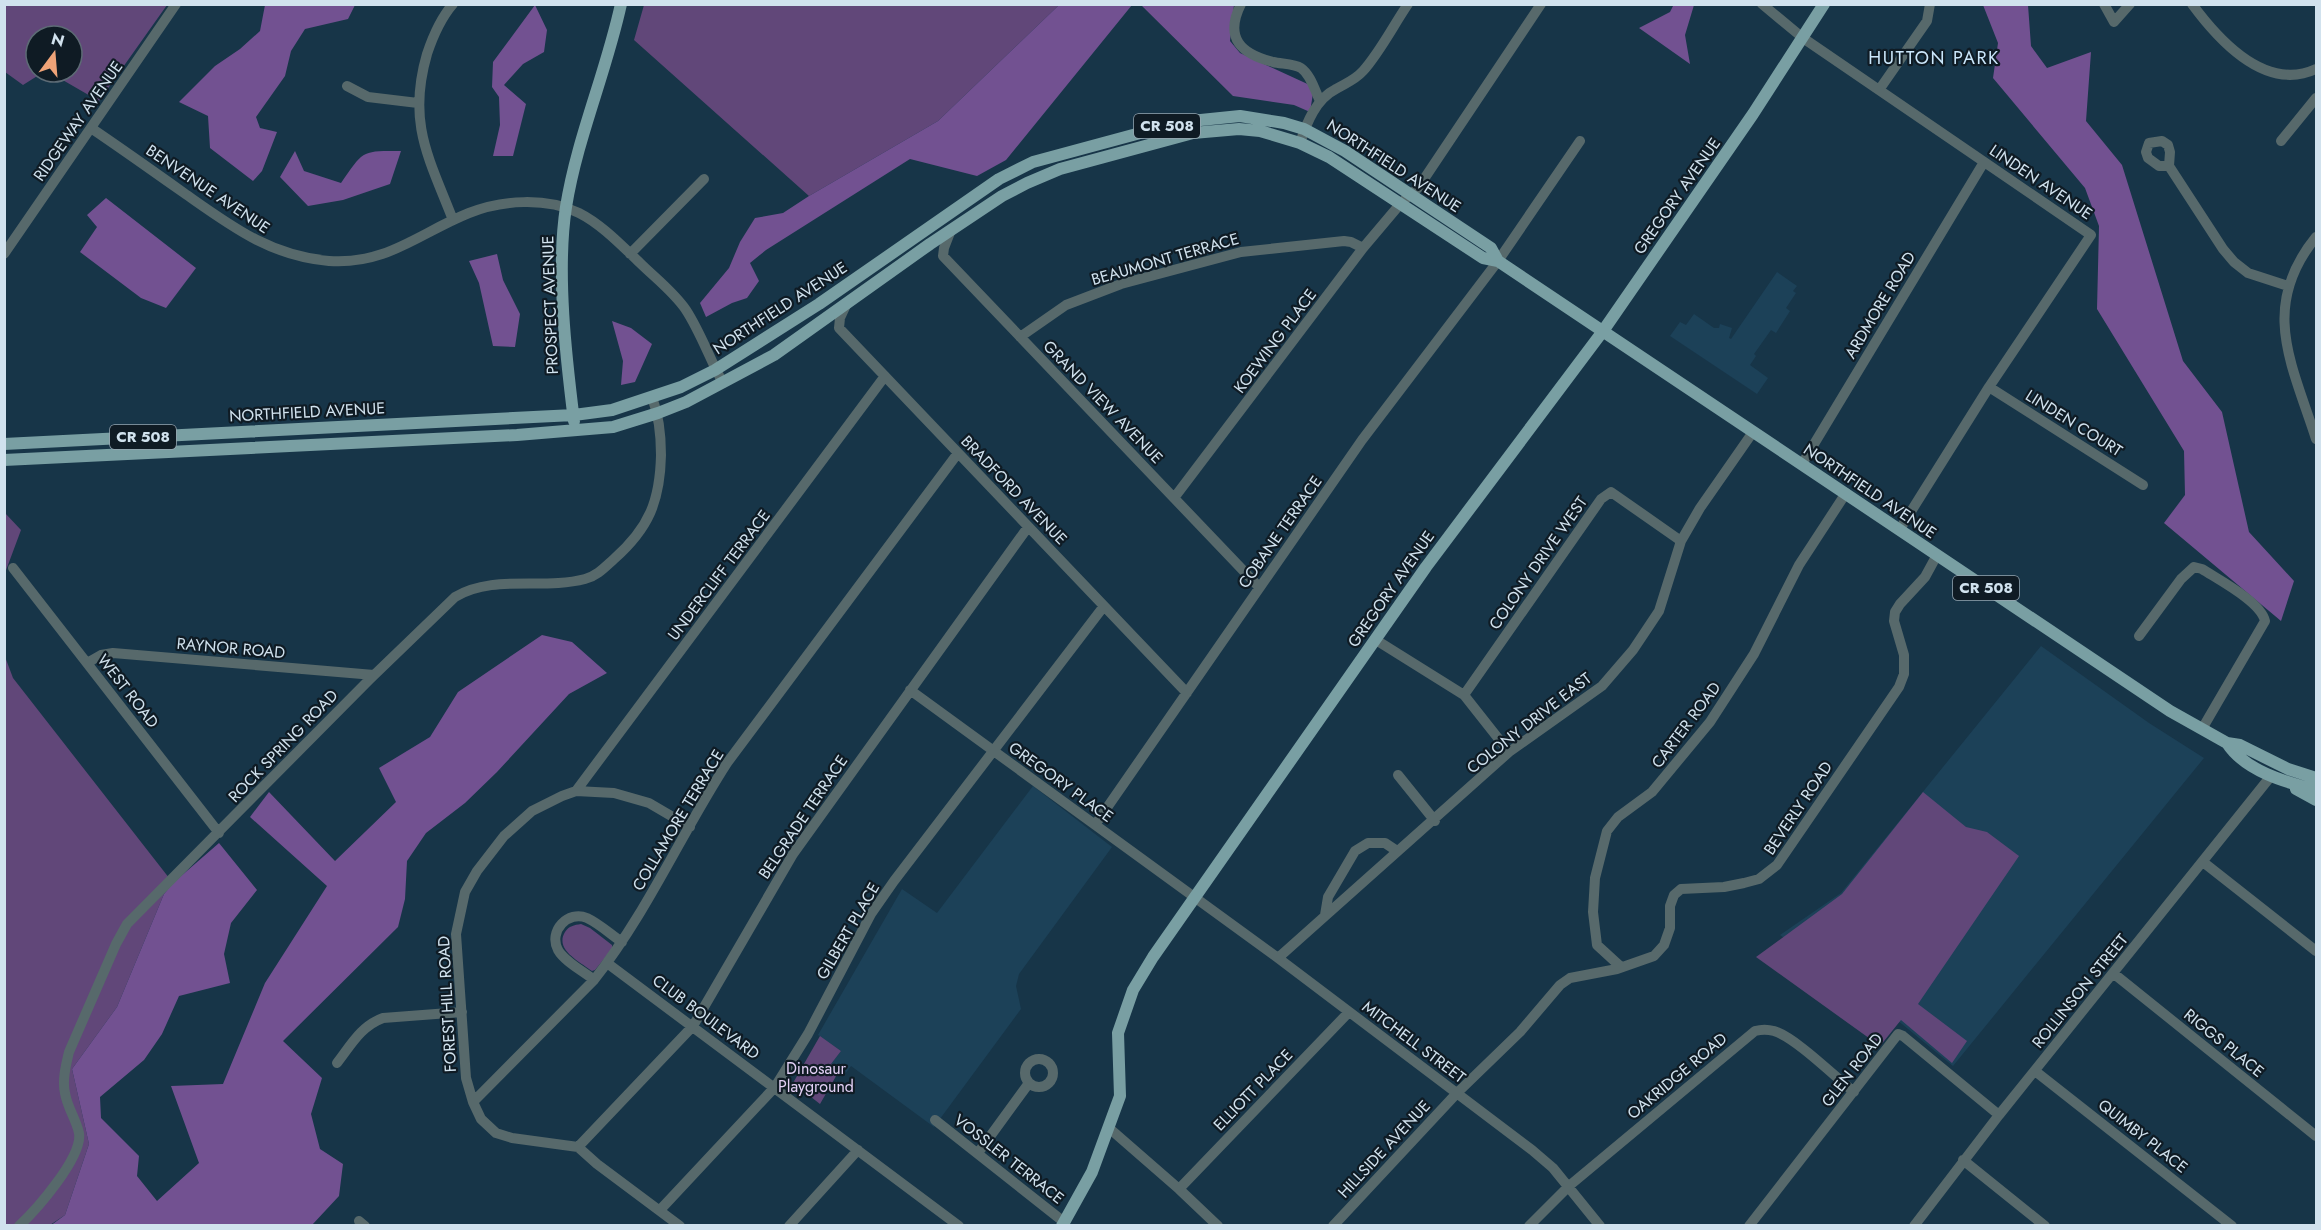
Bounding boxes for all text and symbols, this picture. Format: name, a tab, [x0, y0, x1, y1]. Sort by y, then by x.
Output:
north arrow	[24, 24, 84, 84]
text: N	[49, 27, 67, 53]
district label: HUTTON PARK	[1868, 45, 2000, 71]
street label: RIDGEWAY AVENUE	[28, 56, 128, 186]
road number: CR 508	[1134, 114, 1200, 138]
street label: NORTHFIELD AVENUE	[1322, 114, 1466, 218]
street label: GREGORY AVENUE	[1628, 133, 1726, 259]
street label: BENVENUE AVENUE	[141, 139, 275, 239]
street label: LINDEN AVENUE	[1985, 139, 2097, 225]
street label: BEAUMONT TERRACE	[1089, 227, 1241, 291]
street label: PROSPECT AVENUE	[536, 235, 564, 375]
street label: ARDMORE ROAD	[1839, 247, 1921, 363]
street label: NORTHFIELD AVENUE	[708, 256, 852, 360]
street label: KOEWING PLACE	[1228, 284, 1322, 398]
street label: GRAND VIEW AVENUE	[1038, 335, 1168, 469]
street label: LINDEN COURT	[2021, 384, 2127, 462]
street label: NORTHFIELD AVENUE	[228, 396, 386, 428]
road number: CR 508	[110, 425, 176, 449]
street label: BRADFORD AVENUE	[956, 430, 1072, 550]
street label: NORTHFIELD AVENUE	[1799, 438, 1941, 544]
street label: COBANE TERRACE	[1232, 471, 1328, 593]
street label: COLONY DRIVE WEST	[1483, 491, 1593, 634]
street label: UNDERCLIFF TERRACE	[662, 505, 776, 645]
street label: GREGORY AVENUE	[1342, 526, 1440, 652]
road number: CR 508	[1953, 576, 2019, 600]
street label: RAYNOR ROAD	[176, 632, 286, 664]
street label: WEST ROAD	[92, 649, 164, 733]
street label: COLONY DRIVE EAST	[1462, 667, 1597, 779]
street label: CARTER ROAD	[1646, 677, 1726, 773]
street label: ROCK SPRING ROAD	[223, 684, 343, 808]
street label: GREGORY PLACE	[1004, 736, 1118, 828]
street label: COLLAMORE TERRACE	[627, 745, 729, 895]
street label: BELGRADE TERRACE	[753, 751, 853, 883]
street label: BEVERLY ROAD	[1758, 757, 1838, 859]
street label: GILBERT PLACE	[811, 878, 885, 984]
street label: ROLLINSON STREET	[2027, 928, 2134, 1053]
street label: FOREST HILL ROAD	[432, 935, 462, 1073]
street label: CLUB BOULEVARD	[648, 969, 764, 1065]
street label: MITCHELL STREET	[1358, 995, 1471, 1089]
street label: RIGGS PLACE	[2179, 1003, 2269, 1083]
street label: OAKRIDGE ROAD	[1622, 1027, 1732, 1125]
street label: GLEN ROAD	[1816, 1028, 1888, 1112]
street label: ELLIOTT PLACE	[1208, 1044, 1298, 1136]
park label: Dinosaur Playground	[778, 1057, 854, 1098]
street label: QUIMBY PLACE	[2093, 1094, 2193, 1178]
street label: HILLSIDE AVENUE	[1332, 1095, 1436, 1203]
street label: VOSSLER TERRACE	[949, 1109, 1069, 1209]

